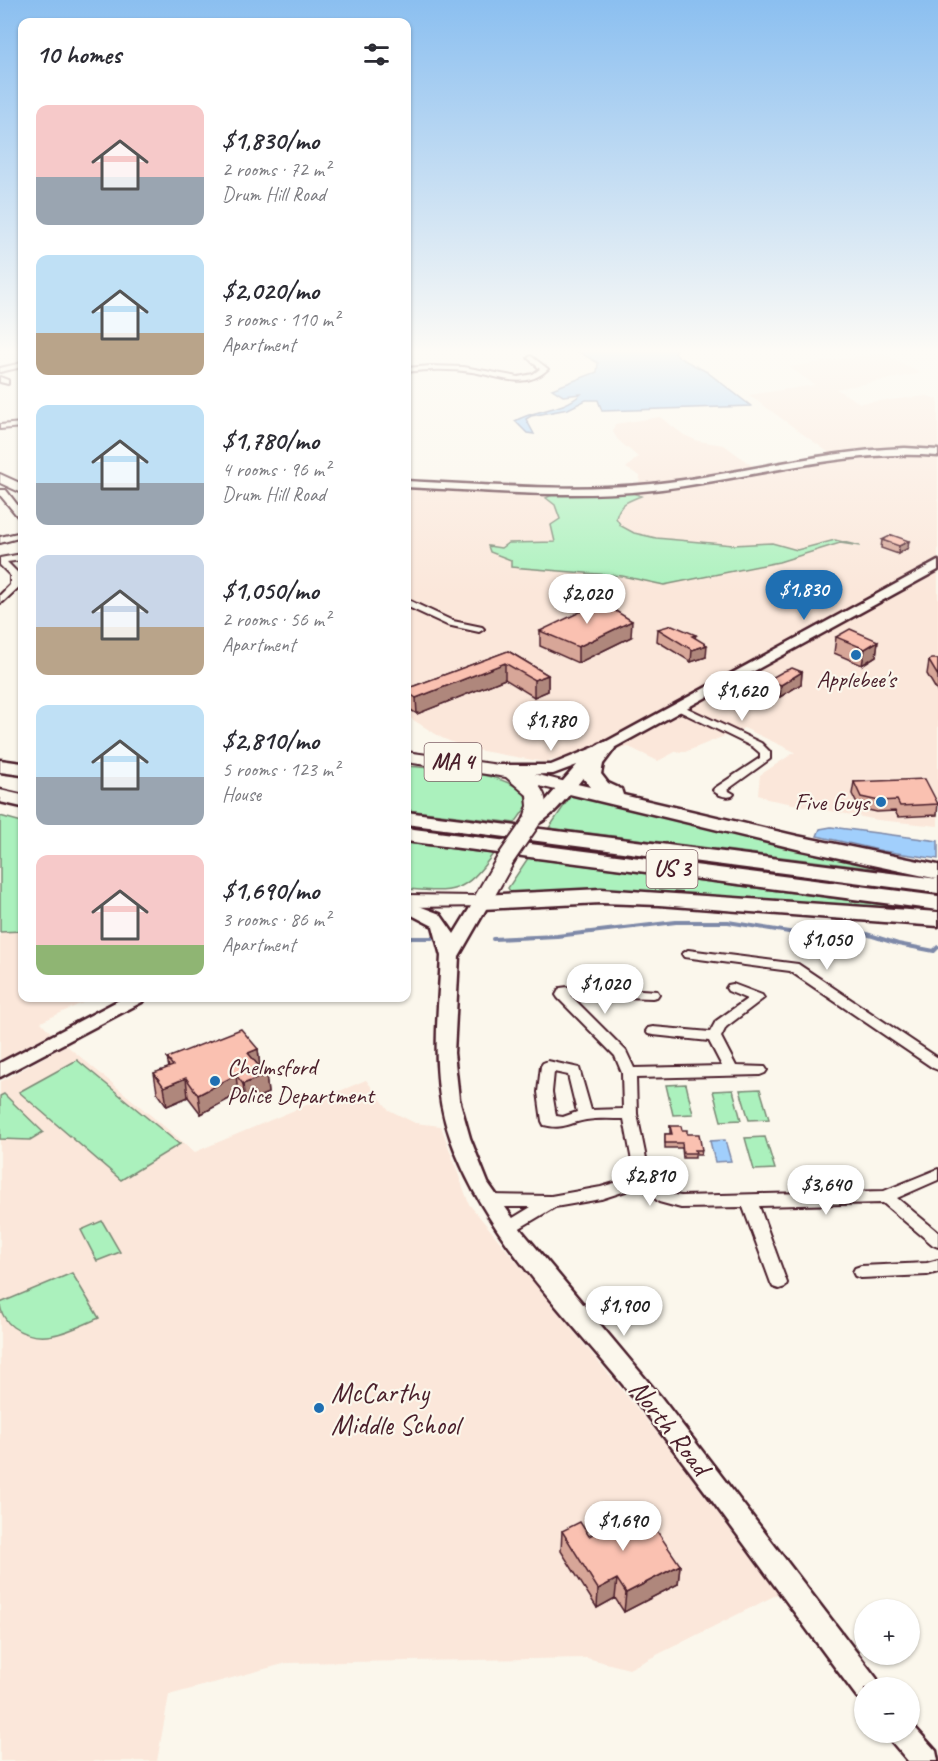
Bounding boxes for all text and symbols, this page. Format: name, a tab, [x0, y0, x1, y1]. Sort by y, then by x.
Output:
text: 10 homes	[36, 38, 121, 71]
icon: filters	[360, 38, 393, 71]
text: $1,830/mo	[222, 124, 319, 157]
icon: home	[84, 129, 156, 201]
text: 2 rooms · 72 m²	[222, 157, 330, 182]
text: Drum Hill Road	[222, 182, 325, 207]
text: $2,020/mo	[222, 274, 319, 307]
icon: home	[84, 279, 156, 351]
text: 3 rooms · 110 m²	[222, 307, 339, 332]
text: Apartment	[222, 332, 295, 357]
text: $1,780/mo	[222, 424, 319, 457]
icon: home	[84, 429, 156, 501]
text: 4 rooms · 96 m²	[222, 457, 330, 482]
text: Drum Hill Road	[222, 482, 325, 507]
pin: $1,830	[755, 570, 853, 621]
text: $1,050/mo	[222, 574, 319, 607]
pin: $2,020	[538, 574, 636, 625]
text: $1,830	[780, 577, 828, 602]
icon: home	[84, 579, 156, 651]
text: $2,020	[563, 581, 611, 606]
text: 2 rooms · 56 m²	[222, 607, 330, 632]
text: Apartment	[222, 632, 295, 657]
marker: Applebee's	[849, 648, 863, 662]
place label: Applebee's	[816, 664, 898, 694]
pin: $1,620	[693, 671, 791, 722]
text: $1,620	[717, 678, 767, 703]
pin: $1,780	[502, 701, 600, 752]
text: $1,780	[527, 708, 575, 733]
text: $2,810/mo	[222, 724, 319, 757]
icon: home	[84, 729, 156, 801]
road number: MA 4	[424, 743, 482, 781]
text: 5 rooms · 123 m²	[222, 757, 339, 782]
text: House	[222, 782, 261, 807]
place label: Five Guys	[794, 787, 871, 817]
marker: Five Guys	[874, 795, 888, 809]
road number: US 3	[646, 850, 698, 888]
text: $1,690/mo	[222, 874, 319, 907]
icon: home	[84, 879, 156, 951]
text: 3 rooms · 86 m²	[222, 907, 330, 932]
pin: $1,050	[778, 920, 876, 971]
text: $1,050	[803, 927, 851, 952]
text: Apartment	[222, 932, 295, 957]
pin: $1,020	[556, 964, 654, 1015]
text: $1,020	[581, 971, 629, 996]
place label: Chelmsford Police Department	[227, 1052, 376, 1110]
marker: Chelmsford Police Department	[208, 1074, 222, 1088]
pin: $2,810	[601, 1156, 699, 1207]
text: $2,810	[626, 1163, 674, 1188]
pin: $3,640	[777, 1165, 875, 1216]
text: $3,640	[801, 1172, 851, 1197]
pin: $1,900	[575, 1286, 673, 1337]
text: $1,900	[600, 1293, 648, 1318]
street label: North Road	[622, 1372, 721, 1485]
place label: McCarthy Middle School	[331, 1375, 465, 1442]
marker: McCarthy Middle School	[312, 1401, 326, 1415]
pin: $1,690	[574, 1501, 672, 1552]
text: $1,690	[598, 1508, 648, 1533]
map controls	[854, 1599, 920, 1743]
button: +	[854, 1599, 920, 1665]
button: −	[854, 1677, 920, 1743]

